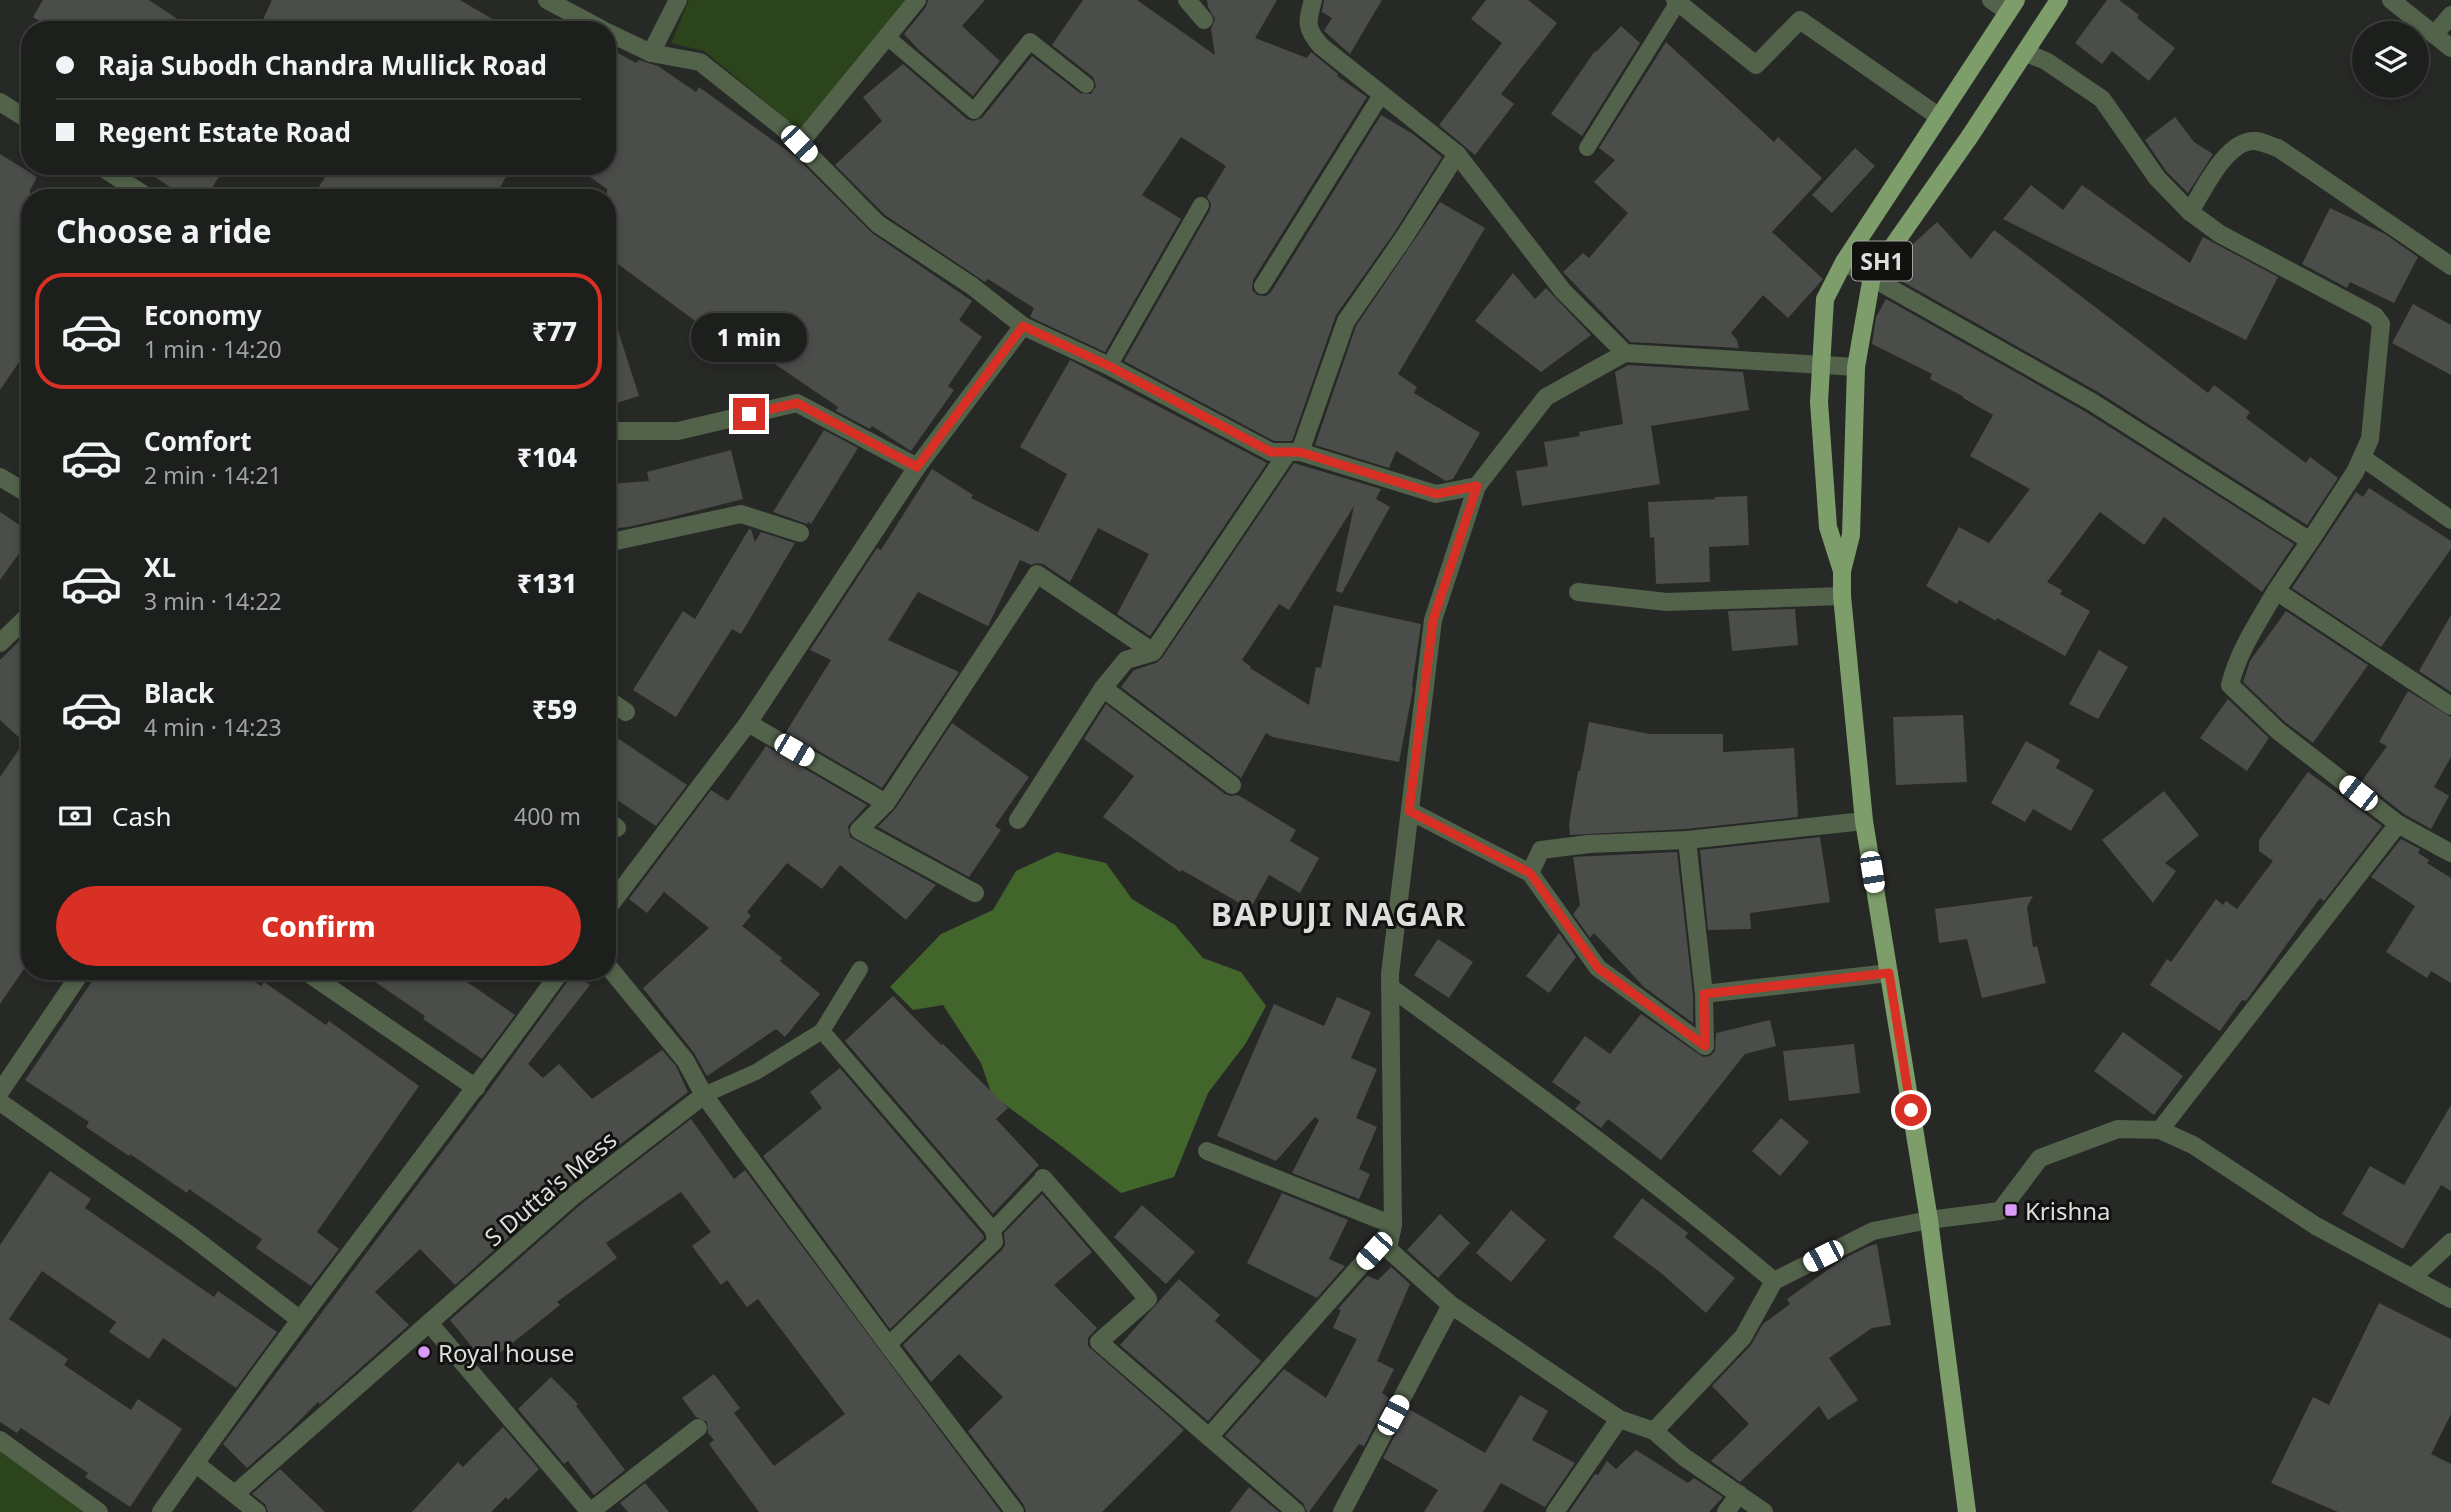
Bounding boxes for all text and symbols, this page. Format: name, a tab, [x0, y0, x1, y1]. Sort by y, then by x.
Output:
map controls	[2352, 21, 2429, 98]
button: layers	[2352, 21, 2429, 98]
text: Raja Subodh Chandra Mullick Road	[98, 47, 547, 83]
text: Regent Estate Road	[98, 114, 351, 150]
car	[777, 122, 822, 166]
text: Choose a ride	[56, 209, 272, 252]
road number: SH1	[1852, 242, 1912, 280]
text: Economy	[144, 297, 262, 333]
icon: car	[60, 300, 123, 363]
callout: 1 min	[691, 312, 807, 362]
text: ₹77	[532, 313, 577, 349]
text: 1 min	[717, 321, 781, 353]
text: 1 min · 14:20	[144, 333, 282, 365]
route end	[733, 398, 765, 430]
text: Comfort	[144, 423, 252, 459]
icon: car	[60, 426, 123, 489]
text: ₹104	[517, 439, 577, 475]
text: 2 min · 14:21	[144, 459, 282, 491]
text: XL	[144, 549, 176, 585]
icon: car	[60, 552, 123, 615]
text: ₹131	[517, 565, 577, 601]
text: 3 min · 14:22	[144, 585, 282, 617]
text: Black	[144, 675, 214, 711]
icon: car	[60, 678, 123, 741]
text: ₹59	[532, 691, 577, 727]
text: 4 min · 14:23	[144, 711, 282, 743]
car	[771, 730, 818, 770]
car	[2335, 772, 2382, 814]
icon: cash	[56, 797, 94, 835]
text: Cash	[112, 798, 172, 834]
text: 400 m	[514, 800, 581, 832]
car	[1859, 850, 1886, 894]
button: Confirm	[56, 886, 581, 966]
district label: BAPUJI NAGAR	[1211, 892, 1467, 935]
route start	[1895, 1094, 1927, 1126]
street label: S Dutta's Mess	[477, 1123, 623, 1253]
place label: Krishna	[2025, 1194, 2111, 1227]
marker: Krishna	[2003, 1202, 2019, 1218]
car	[1353, 1228, 1396, 1274]
car	[1800, 1237, 1847, 1275]
place label: Royal house	[438, 1336, 574, 1369]
marker: Royal house	[416, 1344, 432, 1360]
car	[1374, 1392, 1413, 1438]

